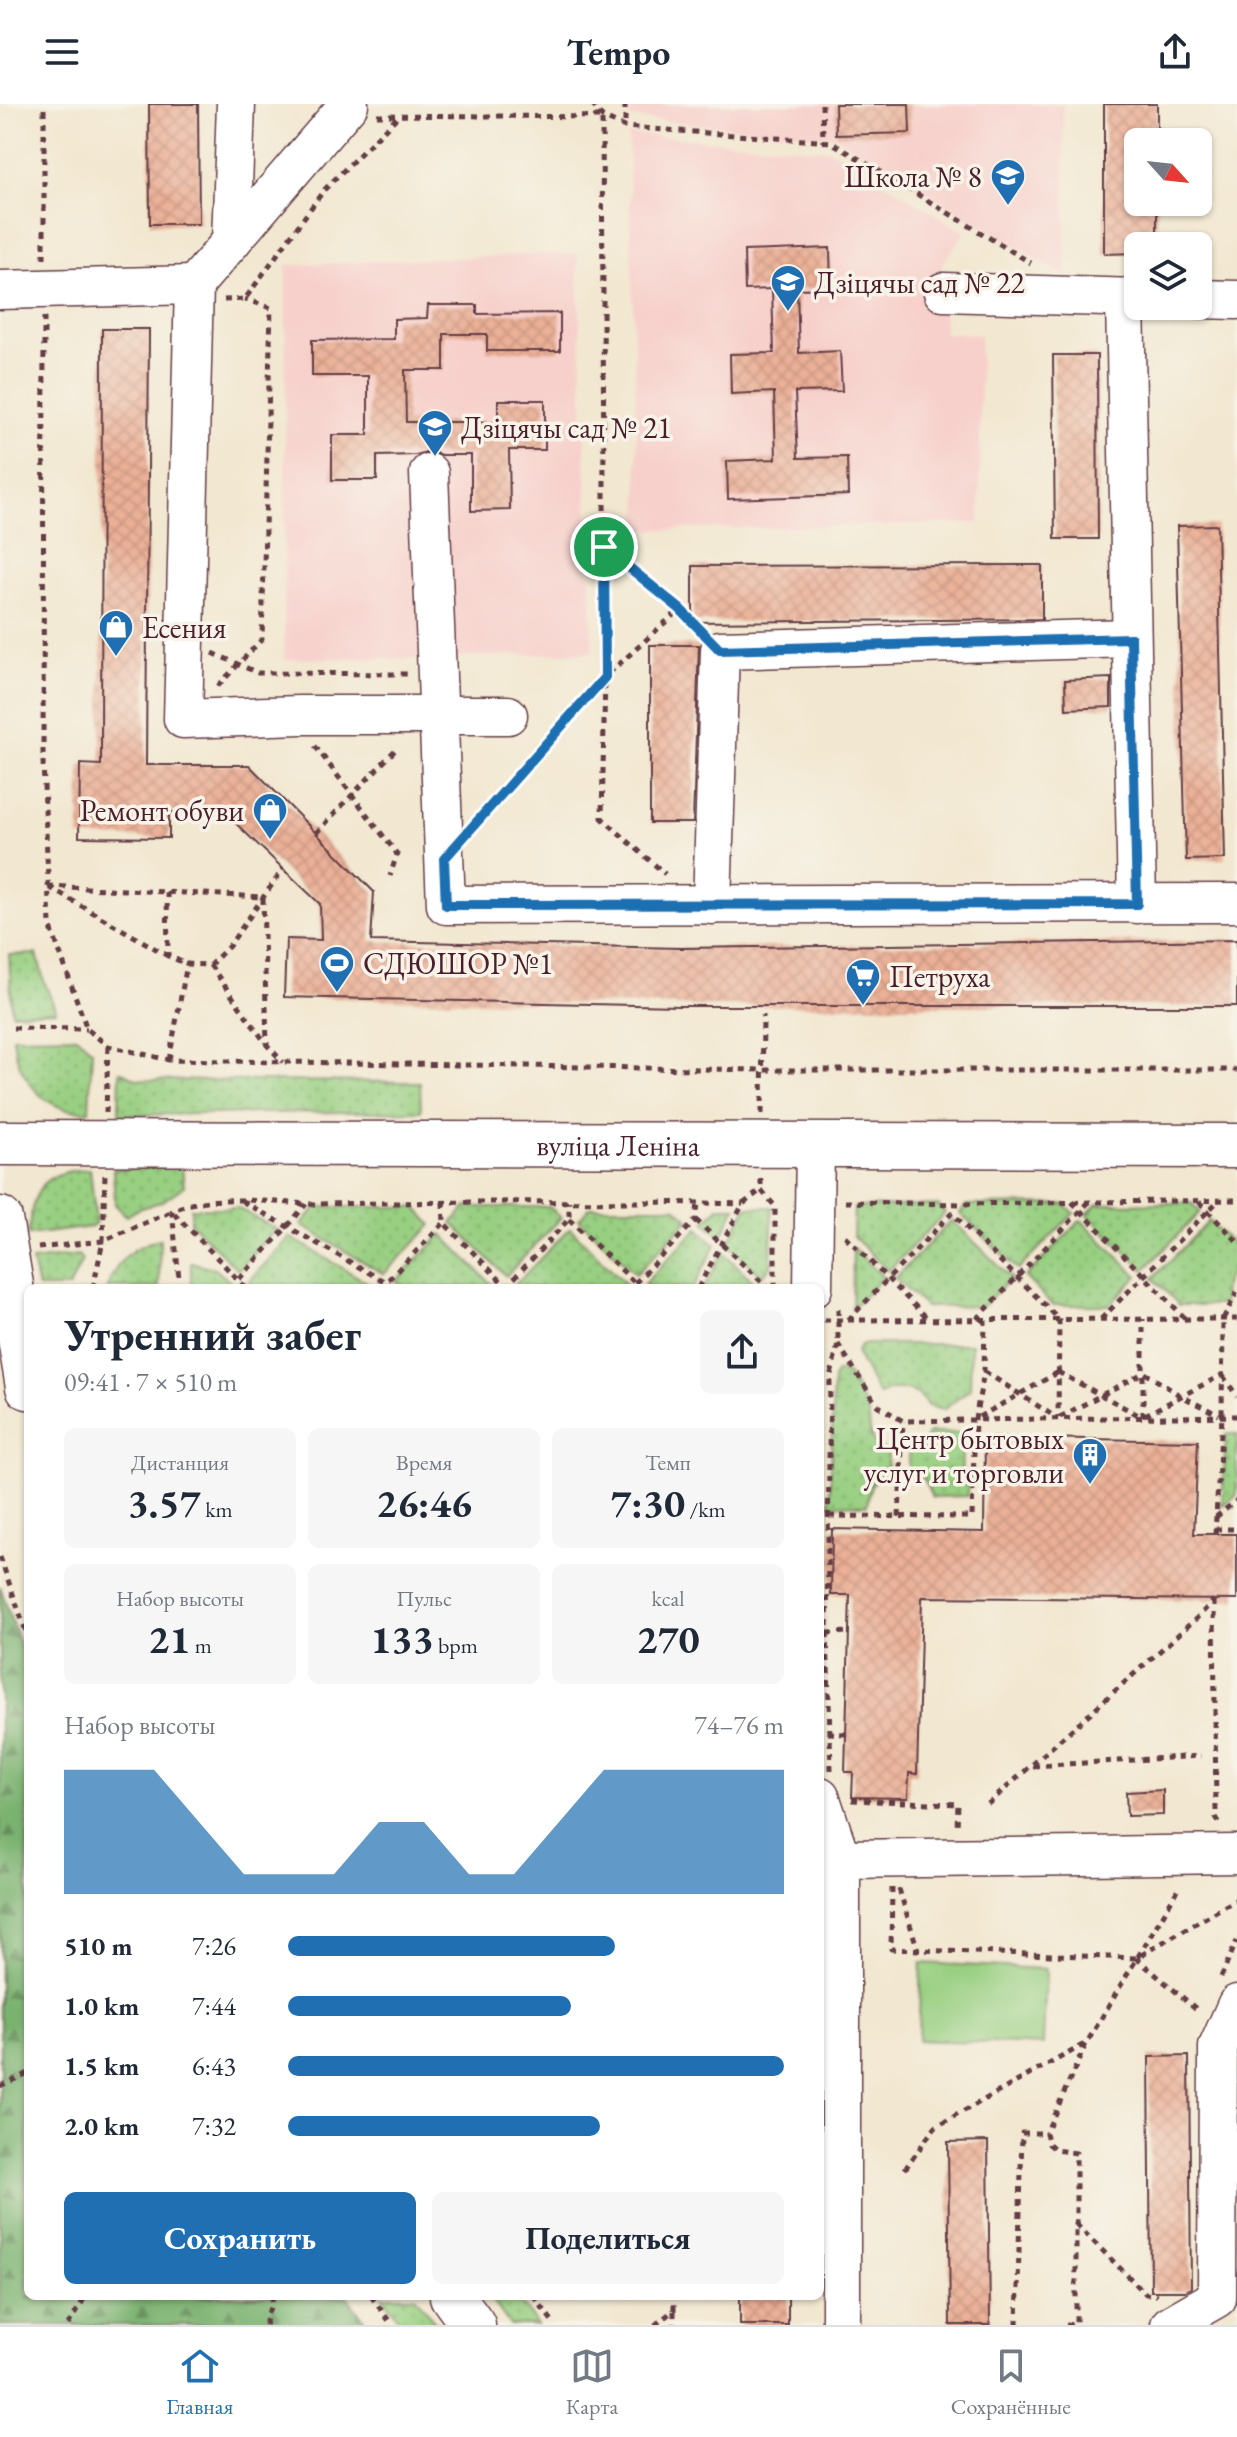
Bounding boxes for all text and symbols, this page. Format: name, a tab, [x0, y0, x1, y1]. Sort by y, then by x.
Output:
text: Tempo	[567, 29, 670, 76]
icon: menu	[40, 30, 84, 74]
icon: share	[1153, 30, 1197, 74]
north arrow	[1124, 128, 1212, 216]
map controls	[1124, 128, 1212, 320]
place label: Школа № 8	[844, 157, 982, 196]
school or university icon: Школа № 8	[989, 157, 1027, 207]
button: layers	[1124, 232, 1212, 320]
school or university icon: Дзіцячы сад № 22	[769, 263, 807, 313]
place label: Дзіцячы сад № 22	[814, 263, 1025, 302]
school or university icon: Дзіцячы сад № 21	[416, 408, 454, 458]
place label: Дзіцячы сад № 21	[461, 408, 672, 447]
pin	[570, 513, 638, 581]
icon: arrive	[582, 525, 626, 569]
shop icon: Есения	[97, 608, 135, 658]
place label: Есения	[142, 608, 226, 647]
place label: Ремонт обуви	[80, 791, 244, 830]
shop icon: Ремонт обуви	[251, 791, 289, 841]
sports icon: СДЮШОР №1	[318, 944, 356, 994]
place label: СДЮШОР №1	[363, 944, 553, 983]
supermarket icon: Петруха	[844, 957, 882, 1007]
place label: Петруха	[889, 957, 990, 996]
street label: вуліца Леніна	[536, 1125, 700, 1164]
text: Утренний забег	[64, 1306, 361, 1363]
button: share	[700, 1310, 784, 1394]
text: 09:41 · 7 × 510 m	[64, 1365, 237, 1399]
place label: Центр бытовых услуг и торговли	[863, 1419, 1064, 1492]
building icon: Центр бытовых услуг и торговли	[1071, 1436, 1109, 1486]
text: Дистанция	[131, 1448, 229, 1477]
text: Время	[396, 1448, 452, 1477]
text: Темп	[645, 1448, 691, 1477]
text: 3.57	[127, 1477, 201, 1529]
text: 26:46	[376, 1477, 472, 1529]
text: 7:30	[610, 1477, 685, 1529]
text: km	[201, 1495, 233, 1524]
text: /km	[685, 1495, 726, 1524]
text: Набор высоты	[116, 1584, 244, 1613]
text: Пульс	[396, 1584, 452, 1613]
text: kcal	[651, 1584, 685, 1613]
text: 21	[148, 1613, 190, 1665]
text: 133	[370, 1613, 434, 1665]
text: 270	[636, 1613, 700, 1665]
text: m	[190, 1631, 212, 1660]
text: bpm	[434, 1631, 478, 1660]
text: Набор высоты	[64, 1708, 215, 1742]
text: 74–76 m	[694, 1708, 784, 1742]
text: 510 m	[64, 1929, 132, 1963]
text: 7:26	[192, 1929, 236, 1963]
text: 1.0 km	[64, 1989, 139, 2023]
text: 7:44	[192, 1989, 236, 2023]
text: 1.5 km	[64, 2049, 139, 2083]
text: 6:43	[192, 2049, 236, 2083]
text: 2.0 km	[64, 2109, 139, 2143]
text: 7:32	[192, 2109, 236, 2143]
button: Сохранить	[64, 2192, 416, 2284]
button: Поделиться	[432, 2192, 784, 2284]
tab: Главная	[166, 2344, 233, 2421]
tab: Карта	[566, 2344, 618, 2421]
tab: Сохранённые	[951, 2344, 1071, 2421]

